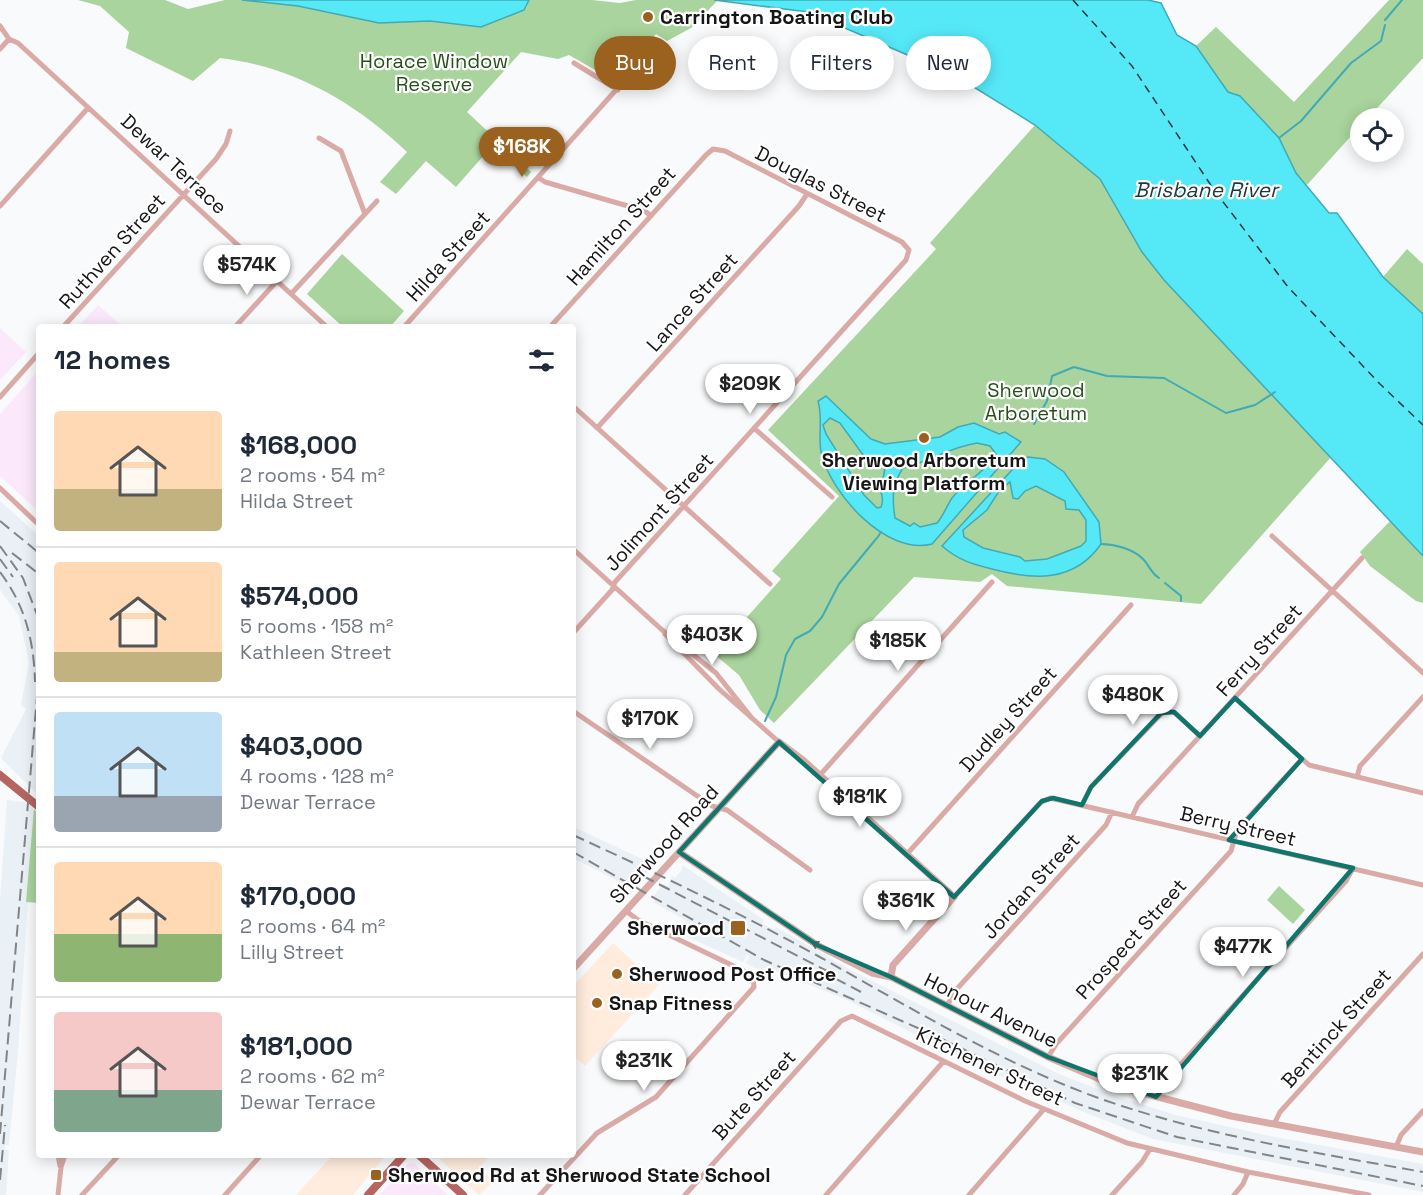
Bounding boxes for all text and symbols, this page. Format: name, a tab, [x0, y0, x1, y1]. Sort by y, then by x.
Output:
place label: Carrington Boating Club	[660, 4, 893, 30]
marker: Carrington Boating Club	[641, 10, 655, 24]
chip: Buy	[594, 36, 676, 90]
chip: Rent	[688, 36, 778, 90]
chip: Filters	[790, 36, 894, 90]
chip: New	[906, 36, 991, 90]
park label: Horace Window Reserve	[360, 48, 508, 97]
street label: Dewar Terrace	[115, 108, 233, 220]
map controls	[1350, 108, 1404, 162]
button: locate	[1350, 108, 1404, 162]
pin: $168K	[480, 127, 564, 178]
text: $168K	[493, 133, 551, 159]
street label: Douglas Street	[751, 140, 891, 228]
street label: Hamilton Street	[561, 161, 681, 291]
water label: Brisbane River	[1134, 176, 1280, 203]
street label: Ruthven Street	[53, 188, 171, 314]
street label: Hilda Street	[400, 205, 496, 307]
pin: $574K	[205, 245, 289, 296]
street label: Lance Street	[641, 247, 743, 357]
text: $574K	[217, 251, 277, 277]
text: 12 homes	[54, 343, 171, 377]
icon: filters	[525, 344, 558, 377]
pin: $209K	[708, 364, 792, 415]
text: $209K	[719, 370, 781, 396]
park label: Sherwood Arboretum	[985, 377, 1087, 426]
text: $168,000	[240, 428, 357, 462]
marker: Sherwood Arboretum Viewing Platform	[917, 431, 931, 445]
icon: home	[102, 435, 174, 507]
street label: Jolimont Street	[599, 447, 719, 577]
place label: Sherwood Arboretum Viewing Platform	[822, 447, 1026, 496]
text: 2 rooms · 54 m²	[240, 462, 385, 488]
text: Hilda Street	[240, 488, 354, 514]
text: $574,000	[240, 579, 359, 613]
icon: home	[102, 586, 174, 658]
street label: Ferry Street	[1210, 598, 1308, 702]
text: 5 rooms · 158 m²	[240, 613, 393, 639]
pin: $403K	[670, 615, 754, 666]
text: $403K	[681, 621, 743, 647]
pin: $185K	[856, 621, 940, 672]
text: $185K	[869, 627, 927, 653]
text: Kathleen Street	[240, 639, 392, 665]
street label: Dudley Street	[954, 661, 1062, 777]
pin: $480K	[1091, 675, 1175, 726]
text: $480K	[1102, 681, 1164, 707]
pin: $170K	[608, 699, 692, 750]
text: $170K	[621, 705, 679, 731]
text: $403,000	[240, 729, 363, 763]
icon: home	[102, 736, 174, 808]
text: 4 rooms · 128 m²	[240, 763, 394, 789]
pin: $181K	[818, 777, 902, 828]
street label: Sherwood Road	[604, 779, 724, 909]
text: $181K	[833, 783, 887, 809]
text: Dewar Terrace	[240, 789, 376, 815]
street label: Berry Street	[1177, 800, 1299, 852]
street label: Jordan Street	[977, 828, 1085, 944]
street label: Prospect Street	[1070, 873, 1192, 1005]
text: $170,000	[240, 879, 356, 913]
pin: $361K	[864, 881, 948, 932]
icon: home	[102, 886, 174, 958]
text: $361K	[877, 887, 935, 913]
text: 2 rooms · 64 m²	[240, 913, 385, 939]
place label: Sherwood	[627, 915, 724, 941]
marker: Sherwood	[729, 919, 747, 937]
pin: $477K	[1201, 927, 1285, 978]
text: $477K	[1214, 933, 1272, 959]
text: Lilly Street	[240, 939, 344, 965]
one-way arrow	[811, 940, 827, 951]
place label: Sherwood Post Office	[629, 961, 836, 987]
street label: Bentinck Street	[1275, 963, 1397, 1093]
street label: Honour Avenue	[920, 966, 1062, 1054]
marker: Sherwood Post Office	[610, 967, 624, 981]
place label: Snap Fitness	[609, 990, 733, 1016]
marker: Snap Fitness	[590, 996, 604, 1010]
street label: Kitchener Street	[912, 1020, 1068, 1112]
text: $181,000	[240, 1029, 353, 1063]
icon: home	[102, 1036, 174, 1108]
pin: $231K	[602, 1041, 686, 1092]
street label: Bute Street	[707, 1045, 801, 1145]
text: $231K	[615, 1047, 673, 1073]
pin: $231K	[1098, 1054, 1182, 1105]
text: $231K	[1111, 1060, 1169, 1086]
text: 2 rooms · 62 m²	[240, 1063, 385, 1089]
text: Dewar Terrace	[240, 1089, 376, 1115]
place label: Sherwood Rd at Sherwood State School	[388, 1162, 771, 1188]
marker: Sherwood Rd at Sherwood State School	[369, 1168, 383, 1182]

